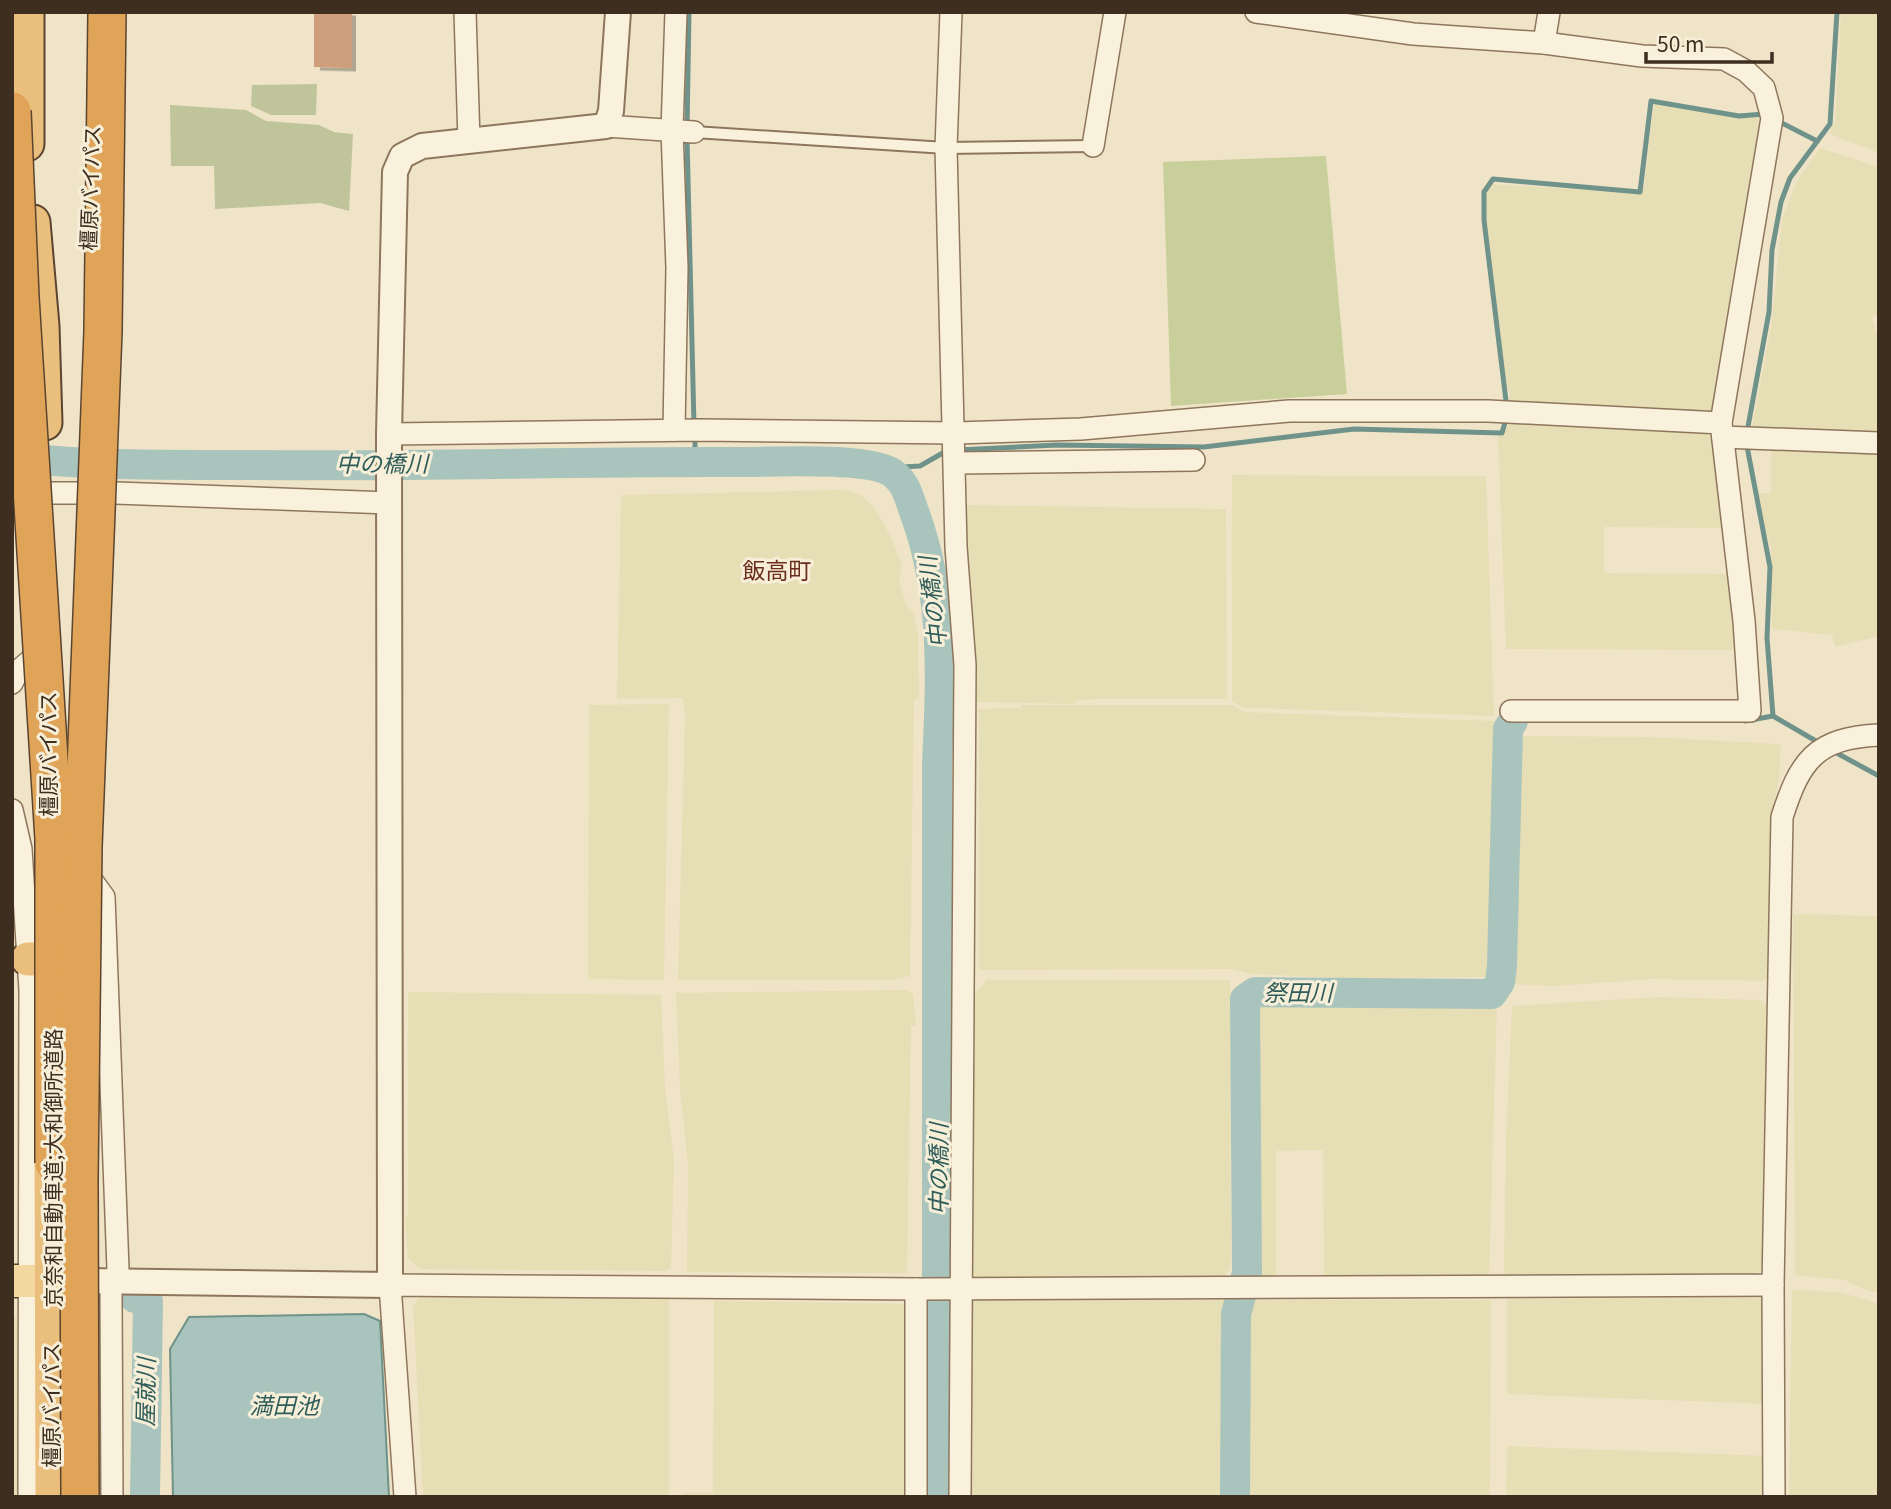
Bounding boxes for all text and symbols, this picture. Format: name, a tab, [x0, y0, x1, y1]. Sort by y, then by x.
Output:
scale bar	[1646, 21, 1772, 65]
text: 50 m	[1657, 28, 1704, 58]
street label: 橿原バイパス	[72, 125, 106, 251]
water label: 中の橋川	[336, 445, 431, 479]
district label: 飯高町	[743, 552, 812, 586]
water label: 中の橋川	[908, 552, 953, 650]
street label: 橿原バイパス	[32, 691, 62, 817]
water label: 祭田川	[1264, 974, 1336, 1008]
street label: 京奈和自動車道;大和御所道路	[37, 1029, 67, 1307]
water label: 中の橋川	[920, 1120, 954, 1215]
street label: 橿原バイパス	[35, 1342, 65, 1468]
water label: 屋就川	[126, 1354, 162, 1427]
water label: 満田池	[250, 1387, 321, 1421]

